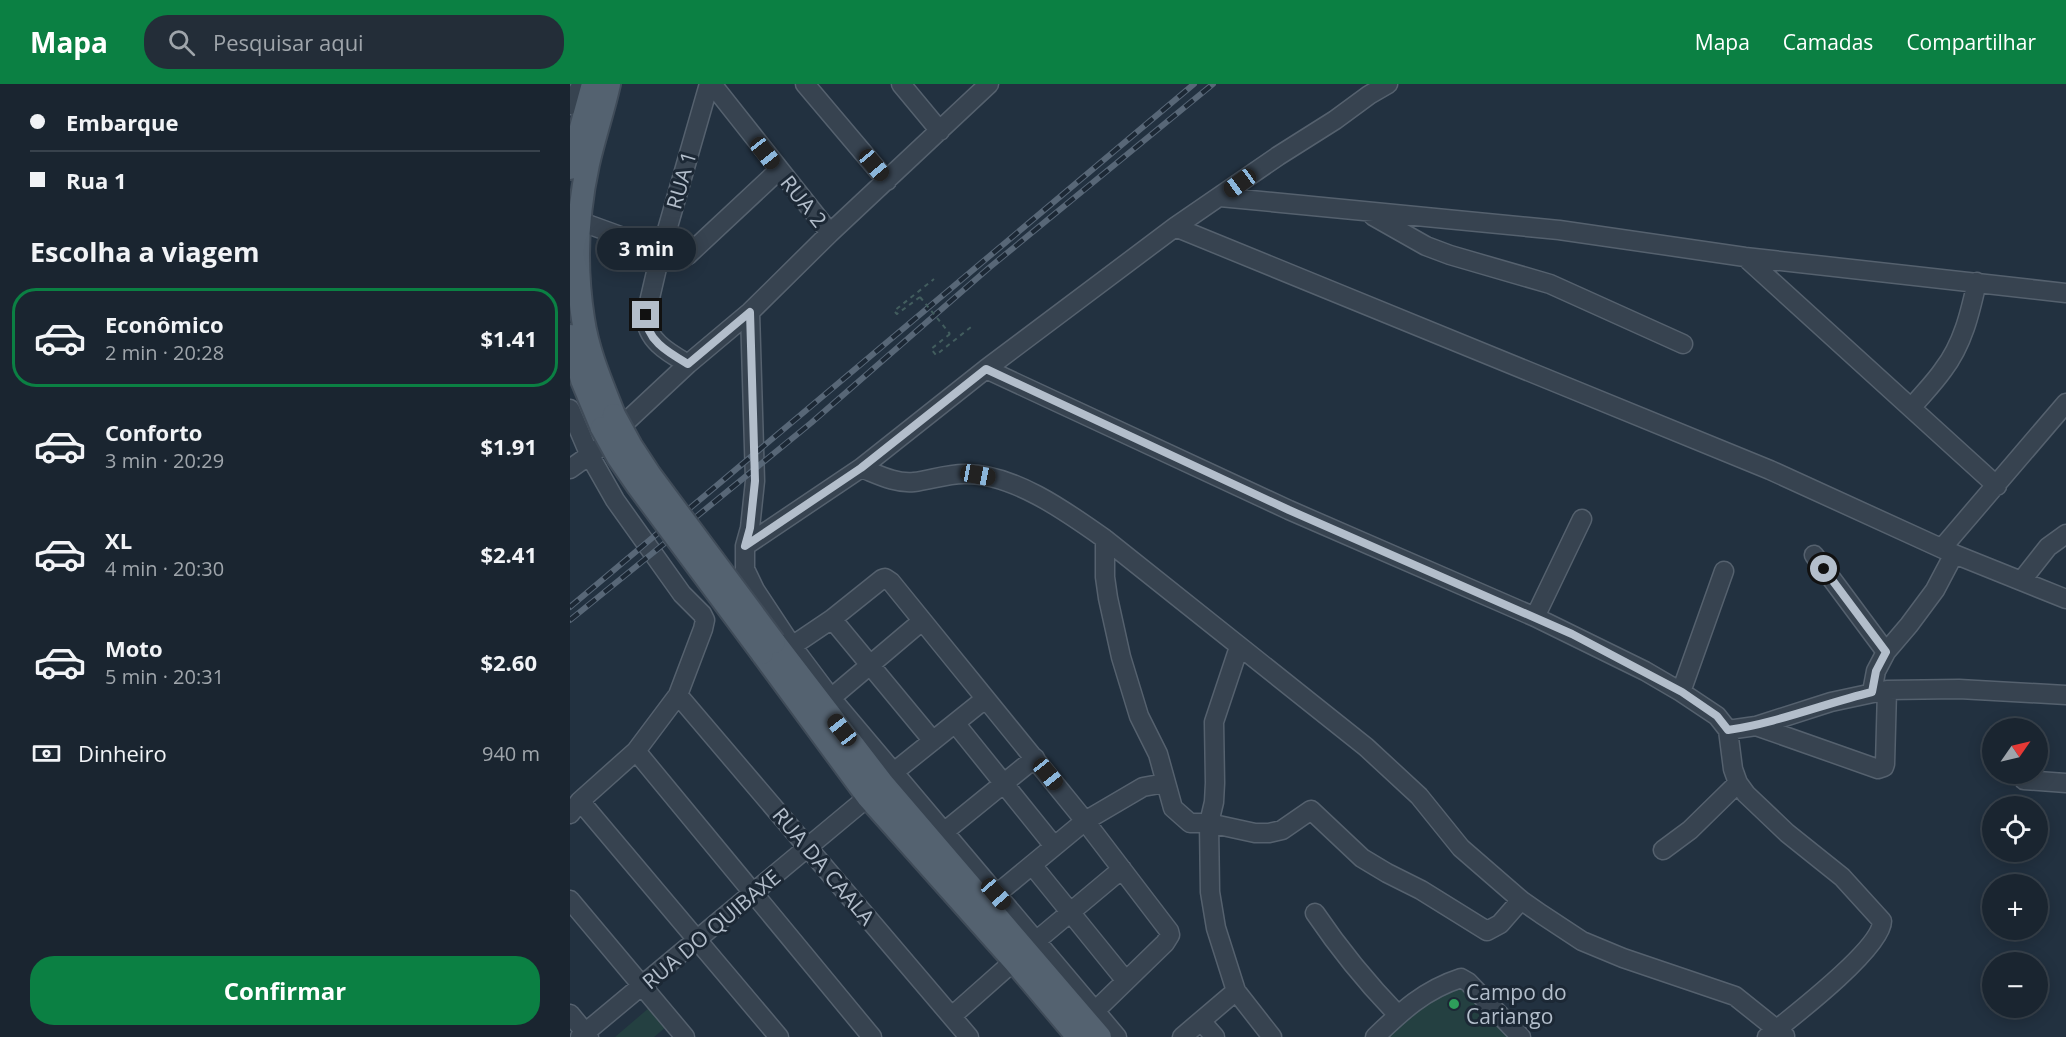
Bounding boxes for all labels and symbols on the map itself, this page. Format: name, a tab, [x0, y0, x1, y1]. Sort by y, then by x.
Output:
car	[747, 133, 783, 173]
car	[856, 145, 892, 185]
street label: RUA 1	[659, 148, 703, 212]
car	[1220, 165, 1260, 201]
street label: RUA 2	[775, 169, 833, 233]
callout: 3 min	[596, 228, 695, 270]
route end	[632, 301, 659, 328]
car	[959, 463, 997, 487]
route start	[1810, 555, 1837, 582]
car	[824, 710, 860, 750]
north arrow	[1982, 718, 2048, 784]
car	[1030, 754, 1066, 794]
street label: RUA DA CAALA	[767, 801, 882, 931]
street label: RUA DO QUIBAXE	[636, 863, 786, 995]
car	[977, 875, 1015, 913]
place label: Campo do Cariango	[1466, 978, 1567, 1030]
marker: Campo do Cariango	[1447, 997, 1461, 1011]

